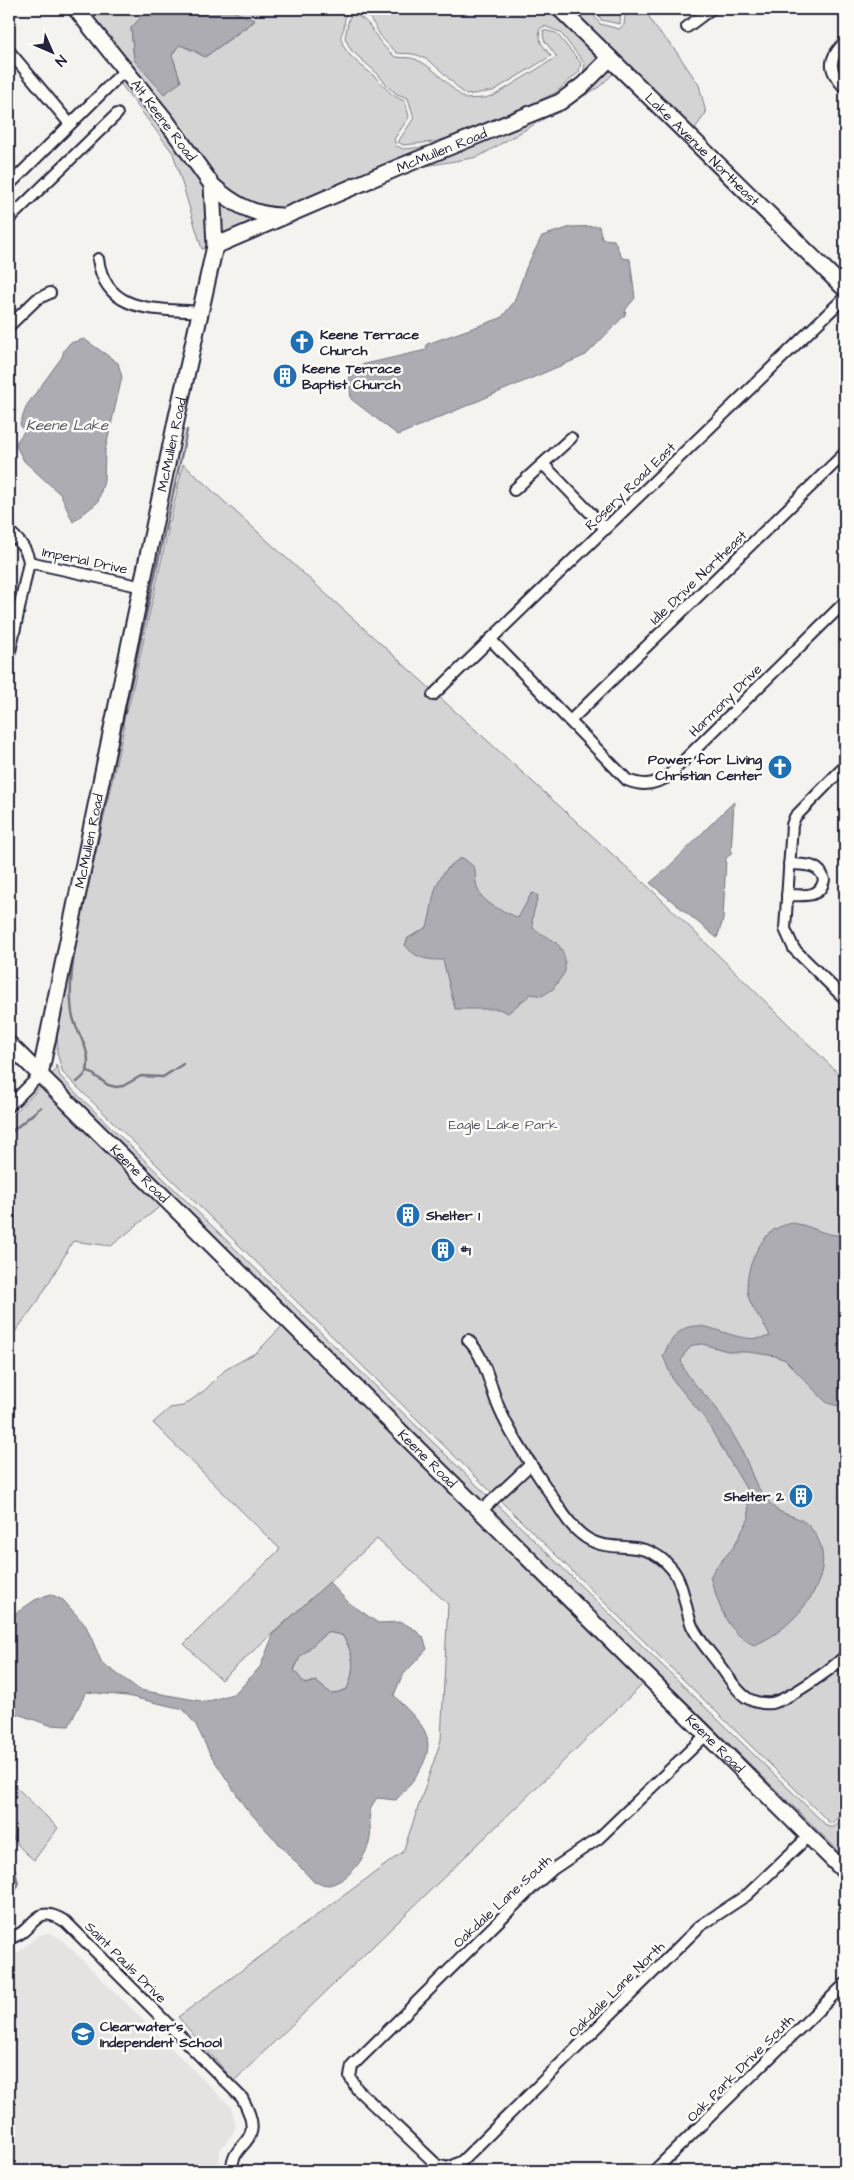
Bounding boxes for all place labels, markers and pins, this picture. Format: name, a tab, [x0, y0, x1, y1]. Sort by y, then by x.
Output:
place label: Keene Terrace Church	[320, 325, 420, 361]
church icon: Keene Terrace Church	[289, 329, 315, 355]
place label: Keene Terrace Baptist Church	[302, 359, 402, 395]
building icon: Keene Terrace Baptist Church	[272, 363, 298, 389]
place label: Power for Living Christian Center	[648, 750, 763, 786]
church icon: Power for Living Christian Center	[767, 754, 793, 780]
building icon: Shelter 1	[395, 1202, 421, 1228]
place label: Shelter 1	[425, 1206, 480, 1226]
building icon: #1	[430, 1237, 456, 1263]
place label: #1	[460, 1241, 471, 1261]
building icon: Shelter 2	[788, 1483, 814, 1509]
place label: Shelter 2	[723, 1487, 785, 1507]
place label: Clearwater's Independent School	[100, 2017, 223, 2053]
school or university icon: Clearwater's Independent School	[70, 2021, 96, 2047]

